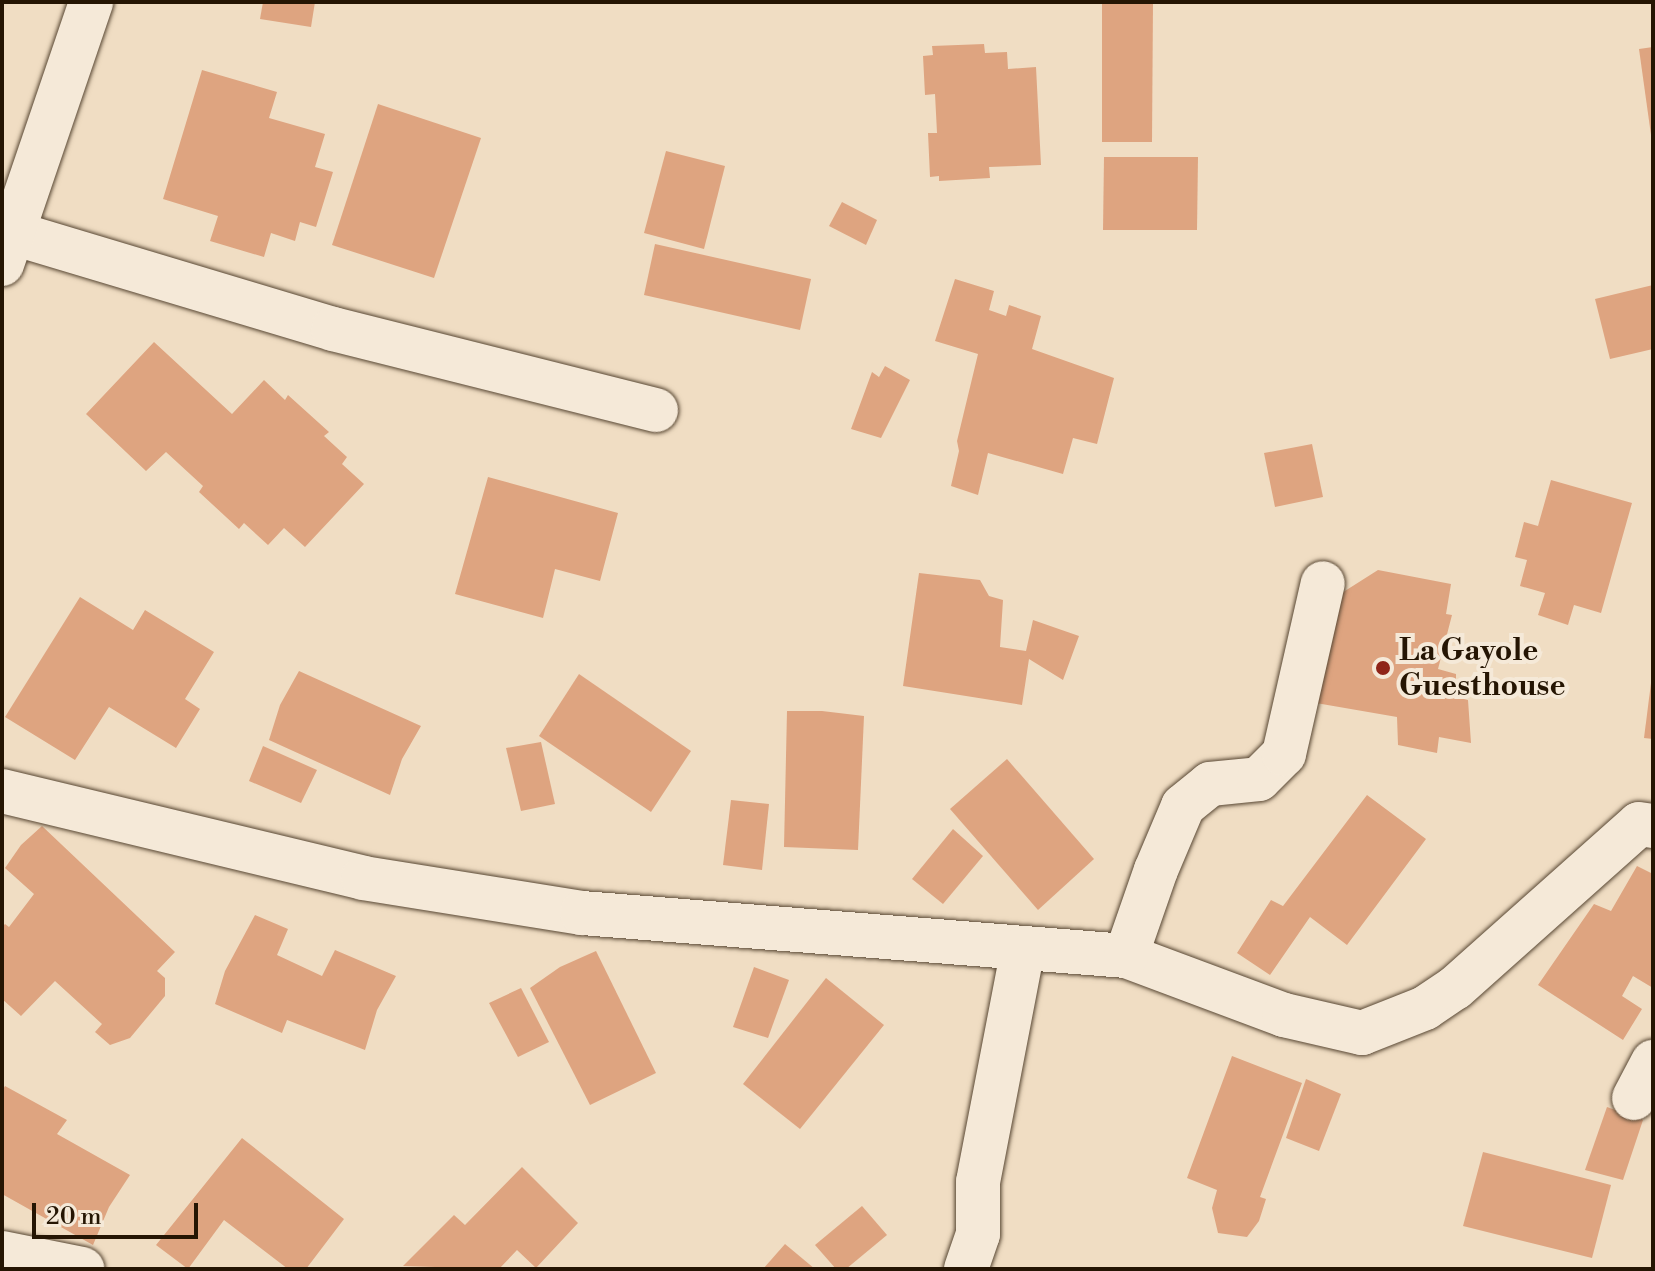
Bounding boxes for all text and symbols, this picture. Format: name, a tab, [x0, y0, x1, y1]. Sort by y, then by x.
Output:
place label: La Gayole Guesthouse	[1399, 633, 1565, 704]
marker: La Gayole Guesthouse	[1374, 659, 1392, 677]
scale bar	[36, 1187, 202, 1237]
text: 20 m	[46, 1202, 102, 1232]

